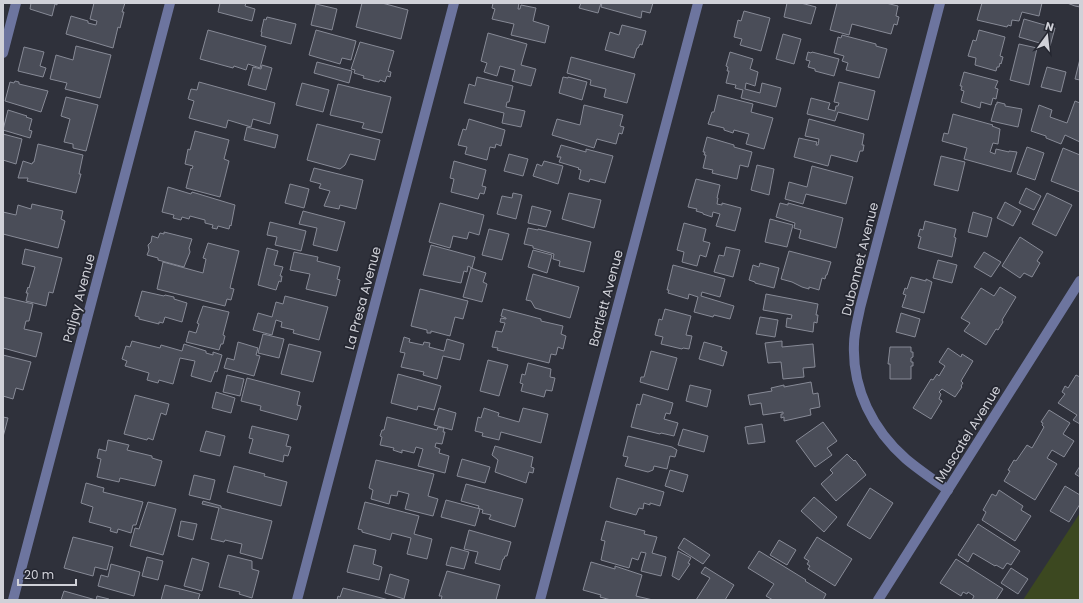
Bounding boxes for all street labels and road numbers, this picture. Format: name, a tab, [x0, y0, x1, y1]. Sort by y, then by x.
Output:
street label: Dubonnet Avenue	[837, 200, 883, 318]
street label: La Presa Avenue	[340, 244, 386, 352]
street label: Bartlett Avenue	[584, 248, 628, 348]
street label: Paljay Avenue	[58, 252, 100, 344]
street label: Muscatel Avenue	[930, 382, 1006, 486]

